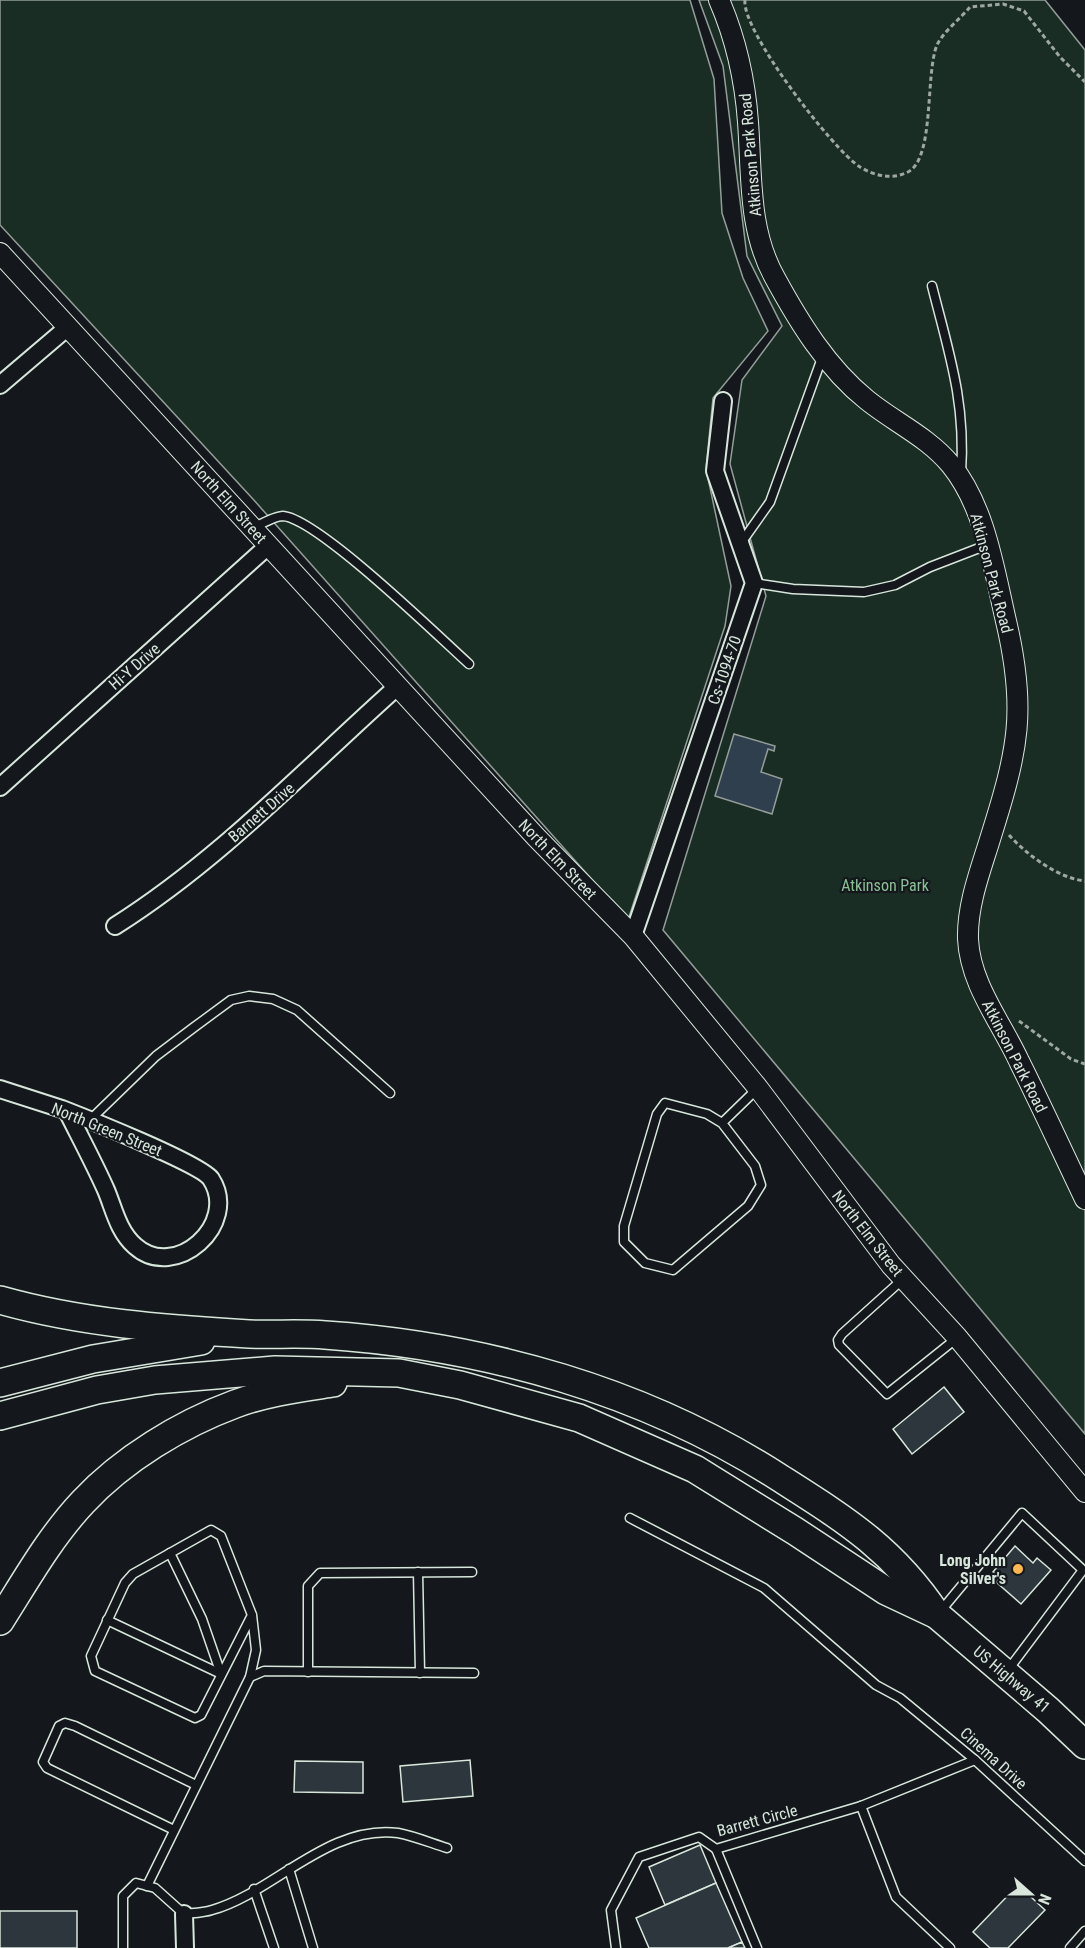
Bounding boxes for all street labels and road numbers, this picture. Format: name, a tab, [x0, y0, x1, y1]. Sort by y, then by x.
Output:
street label: Atkinson Park Road	[736, 93, 765, 217]
street label: North Elm Street	[187, 457, 271, 548]
street label: Atkinson Park Road	[966, 511, 1017, 635]
street label: Cs-1094-70	[704, 633, 745, 707]
street label: Hi-Y Drive	[105, 639, 164, 694]
street label: Barnett Drive	[224, 778, 298, 846]
street label: North Elm Street	[515, 815, 601, 904]
street label: Atkinson Park Road	[978, 997, 1051, 1116]
street label: North Green Street	[49, 1099, 165, 1160]
street label: North Elm Street	[828, 1186, 907, 1280]
street label: US Highway 41	[969, 1642, 1054, 1717]
street label: Cinema Drive	[956, 1723, 1031, 1793]
street label: Barrett Circle	[715, 1801, 800, 1840]

